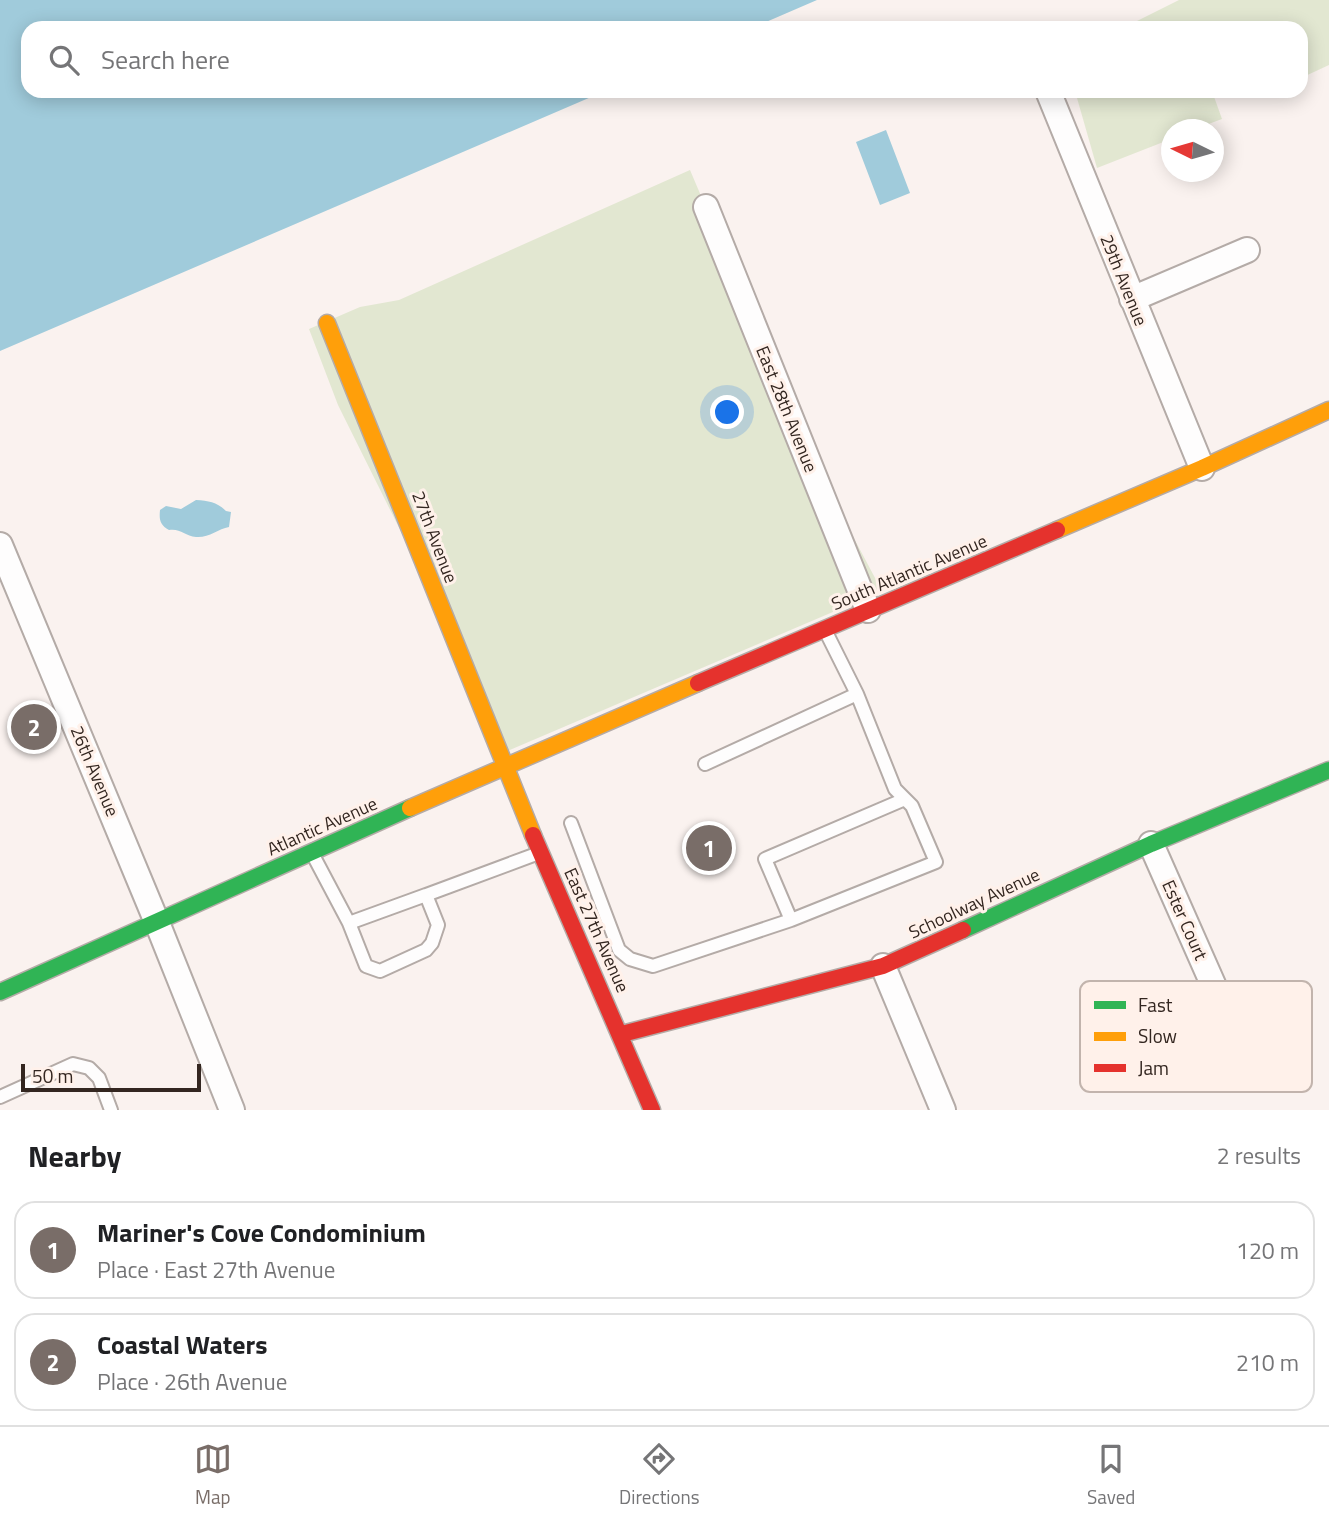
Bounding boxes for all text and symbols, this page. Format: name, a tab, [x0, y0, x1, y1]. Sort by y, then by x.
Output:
search box	[21, 21, 1308, 98]
text: Search here	[101, 40, 230, 79]
icon: search	[45, 41, 83, 79]
north arrow	[1161, 119, 1224, 182]
street label: 29th Avenue	[1093, 230, 1155, 330]
street label: East 28th Avenue	[749, 342, 825, 476]
your location	[710, 395, 744, 429]
street label: 27th Avenue	[405, 487, 465, 587]
street label: South Atlantic Avenue	[827, 527, 991, 617]
pin: 2	[11, 701, 57, 753]
street label: 26th Avenue	[64, 721, 126, 821]
street label: Atlantic Avenue	[263, 790, 381, 862]
pin: 1	[686, 822, 732, 874]
street label: Schoolway Avenue	[904, 861, 1044, 945]
street label: East 27th Avenue	[557, 863, 637, 997]
street label: Ester Court	[1155, 876, 1215, 965]
legend	[1080, 981, 1312, 1092]
text: Fast	[1138, 990, 1173, 1019]
text: Slow	[1138, 1021, 1177, 1050]
text: Jam	[1138, 1053, 1169, 1082]
scale bar	[21, 1061, 201, 1093]
text: 50 m	[32, 1061, 73, 1090]
text: Nearby	[28, 1133, 121, 1179]
text: 2 results	[1217, 1138, 1301, 1173]
text: Mariner's Cove Condominium	[97, 1213, 426, 1252]
text: 1	[47, 1233, 59, 1268]
text: 120 m	[1236, 1233, 1299, 1268]
text: Place · East 27th Avenue	[97, 1252, 335, 1287]
text: Coastal Waters	[97, 1325, 268, 1364]
text: 2	[47, 1345, 59, 1380]
text: 210 m	[1236, 1345, 1299, 1380]
text: Place · 26th Avenue	[97, 1364, 287, 1399]
tab: Map	[194, 1440, 232, 1511]
tab: Directions	[619, 1440, 700, 1511]
tab: Saved	[1087, 1440, 1135, 1511]

